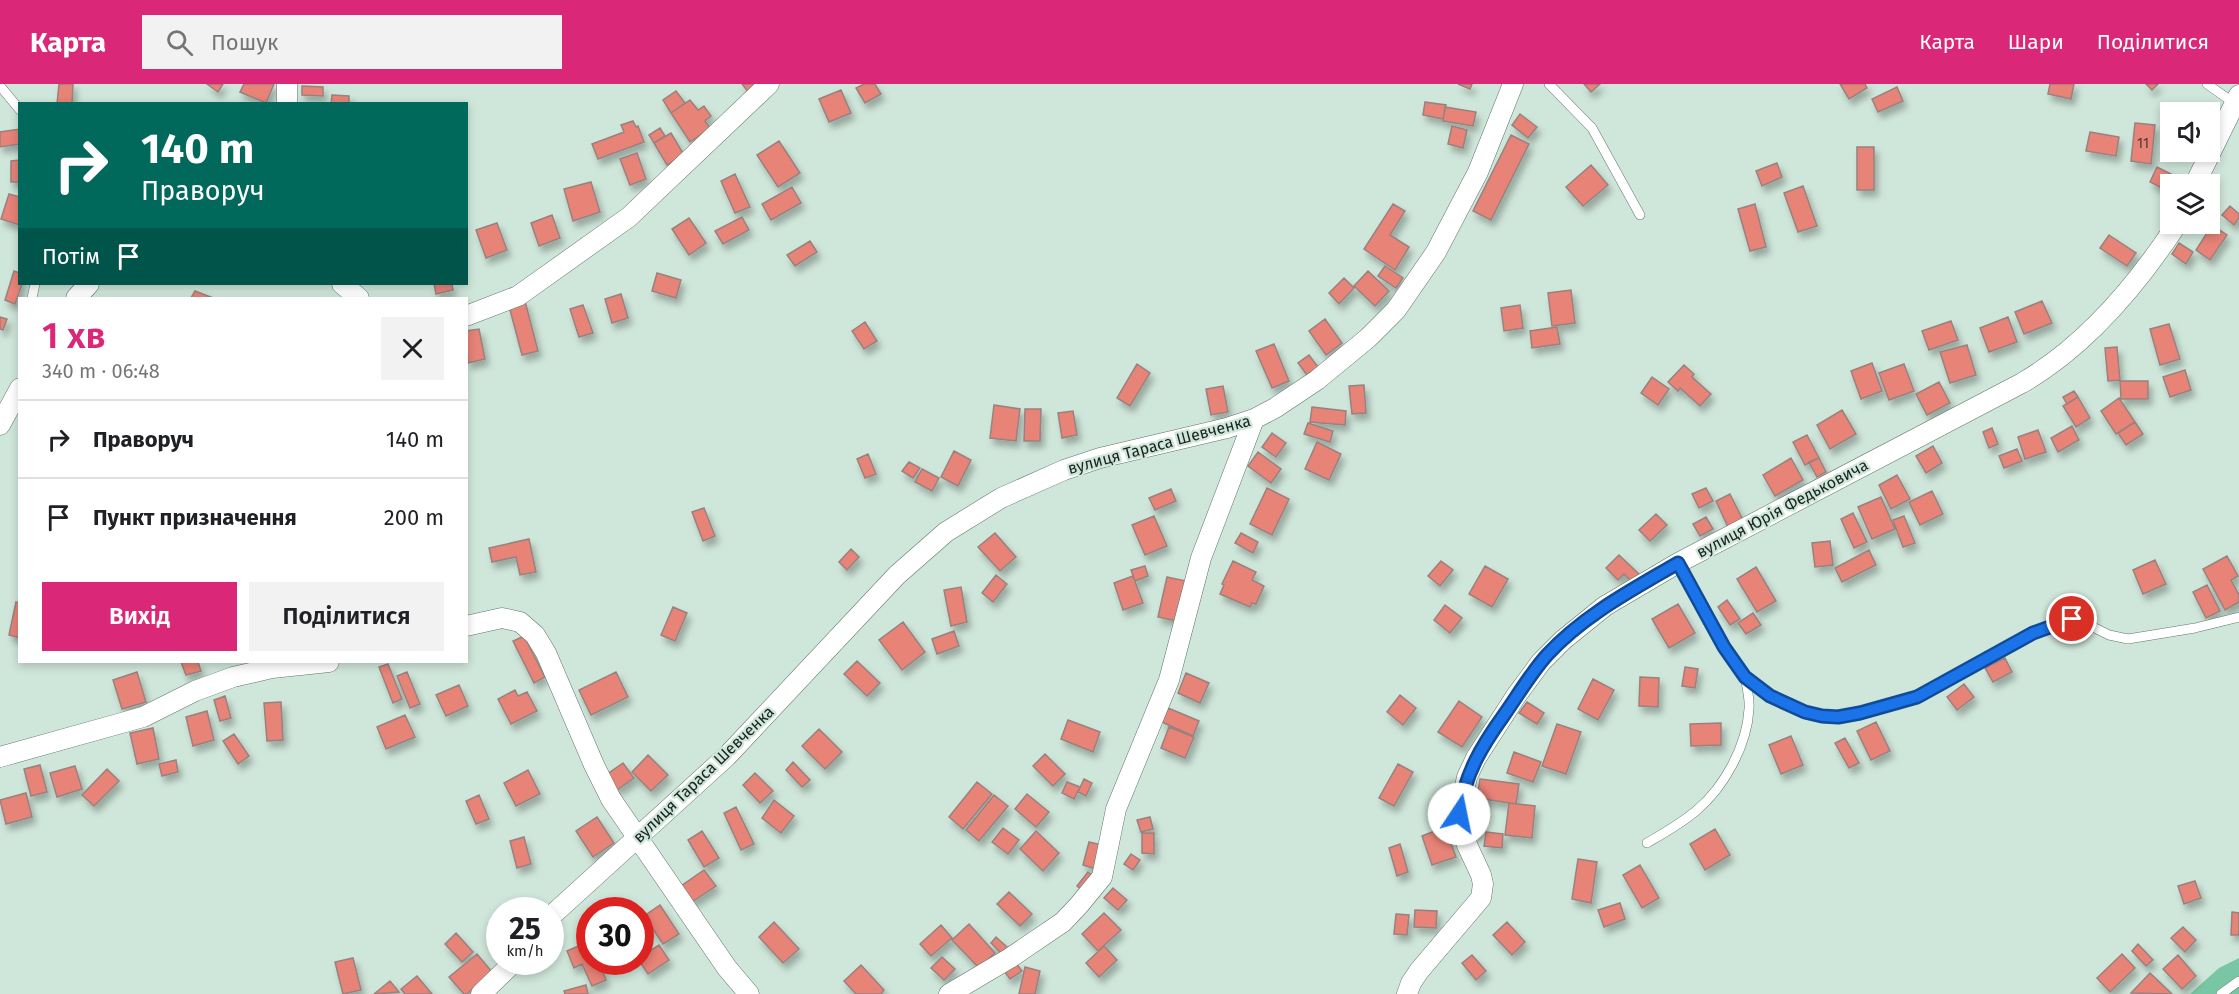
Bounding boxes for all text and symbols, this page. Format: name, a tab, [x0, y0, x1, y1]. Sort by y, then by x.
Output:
search box	[142, 15, 562, 69]
text: Карта	[30, 26, 106, 59]
icon: search	[163, 26, 196, 59]
text: Пошук	[211, 29, 278, 56]
text: Карта	[1919, 29, 1975, 55]
text: Шари	[2008, 29, 2064, 55]
text: Поділитися	[2097, 29, 2209, 55]
map controls	[2160, 102, 2220, 234]
button: sound	[2160, 102, 2220, 162]
text: 140 m	[141, 124, 254, 174]
icon: right	[42, 126, 120, 204]
house number: 11	[2137, 135, 2149, 152]
button: layers	[2160, 174, 2220, 234]
text: Праворуч	[141, 175, 265, 207]
icon: arrive	[112, 240, 145, 273]
text: Потім	[42, 243, 100, 270]
text: 1 хв	[42, 314, 105, 358]
button: close	[381, 317, 444, 380]
text: 340 m · 06:48	[42, 359, 160, 383]
street label: вулиця Тараса Шевченка	[1066, 411, 1253, 478]
icon: right	[42, 423, 75, 456]
text: Праворуч	[93, 426, 194, 453]
text: 140 m	[386, 426, 444, 453]
street label: вулиця Юрія Федьковича	[1693, 455, 1871, 562]
icon: arrive	[42, 501, 75, 534]
text: Пункт призначення	[93, 504, 297, 531]
text: 200 m	[384, 504, 444, 531]
button: Вихід	[42, 582, 237, 651]
button: Поділитися	[249, 582, 444, 651]
pin	[2046, 593, 2097, 644]
icon: arrive	[2055, 602, 2088, 635]
street label: вулиця Тараса Шевченка	[629, 702, 778, 847]
position arrow	[1427, 782, 1491, 846]
speed limit sign: 30	[576, 897, 654, 975]
text: 25	[509, 911, 541, 947]
text: km/h	[506, 942, 544, 960]

